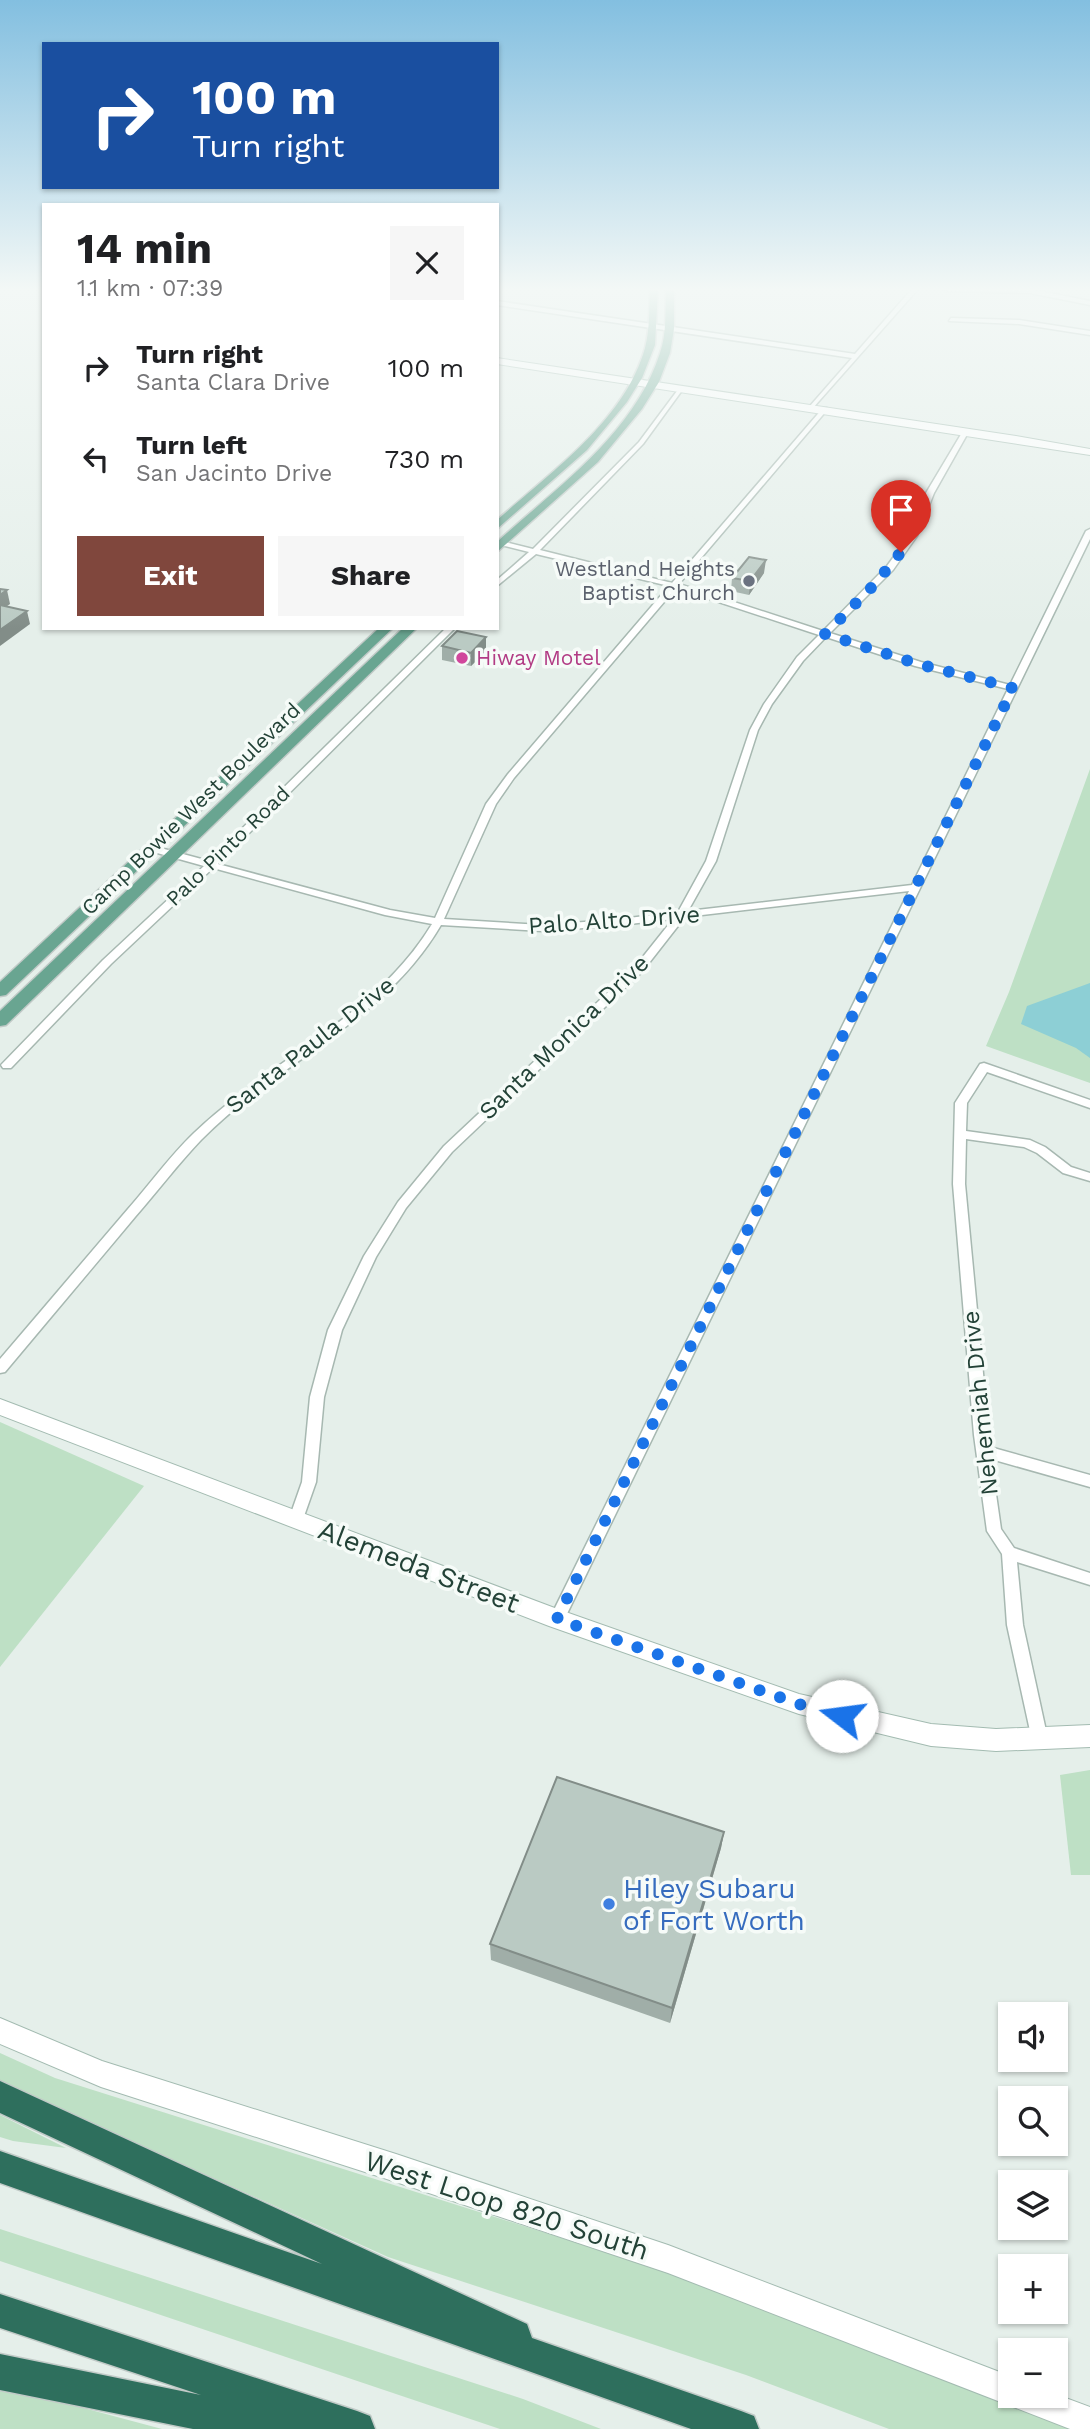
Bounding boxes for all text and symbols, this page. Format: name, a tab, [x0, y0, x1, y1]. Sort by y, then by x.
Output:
text: 100 m	[192, 68, 336, 126]
icon: right	[77, 70, 168, 161]
text: Turn right	[192, 127, 344, 165]
text: 14 min	[77, 224, 212, 273]
button: close	[390, 226, 464, 300]
text: 1.1 km · 07:39	[77, 275, 223, 302]
text: Turn right	[136, 339, 263, 369]
icon: right	[77, 349, 115, 387]
text: 100 m	[388, 353, 464, 383]
text: Santa Clara Drive	[136, 369, 330, 396]
text: Turn left	[136, 430, 247, 460]
icon: left	[77, 440, 115, 478]
text: 730 m	[384, 444, 464, 474]
text: San Jacinto Drive	[136, 460, 332, 487]
pin	[871, 480, 931, 552]
icon: arrive	[882, 491, 920, 529]
button: Exit	[77, 536, 264, 616]
button: Share	[278, 536, 464, 616]
place label: Westland Heights Baptist Church	[555, 556, 735, 605]
marker: Westland Heights Baptist Church	[741, 573, 757, 589]
place label: Hiway Motel	[476, 645, 601, 670]
marker: Hiway Motel	[454, 650, 470, 666]
street label: Camp Bowie West Boulevard	[76, 697, 305, 920]
street label: Palo Pinto Road	[161, 780, 295, 911]
street label: Palo Alto Drive	[527, 900, 701, 940]
street label: Santa Monica Drive	[473, 949, 655, 1125]
street label: Santa Paula Drive	[220, 971, 400, 1119]
street label: Nehemiah Drive	[956, 1309, 1004, 1497]
street label: Alemeda Street	[314, 1513, 524, 1620]
position arrow	[805, 1679, 879, 1753]
place label: Hiley Subaru of Fort Worth	[623, 1872, 805, 1937]
marker: Hiley Subaru of Fort Worth	[601, 1896, 617, 1912]
map controls	[998, 2002, 1068, 2408]
button: sound	[998, 2002, 1068, 2072]
button: search	[998, 2086, 1068, 2156]
street label: West Loop 820 South	[361, 2144, 653, 2267]
button: layers	[998, 2170, 1068, 2240]
button: +	[998, 2254, 1068, 2324]
button: −	[998, 2338, 1068, 2408]

